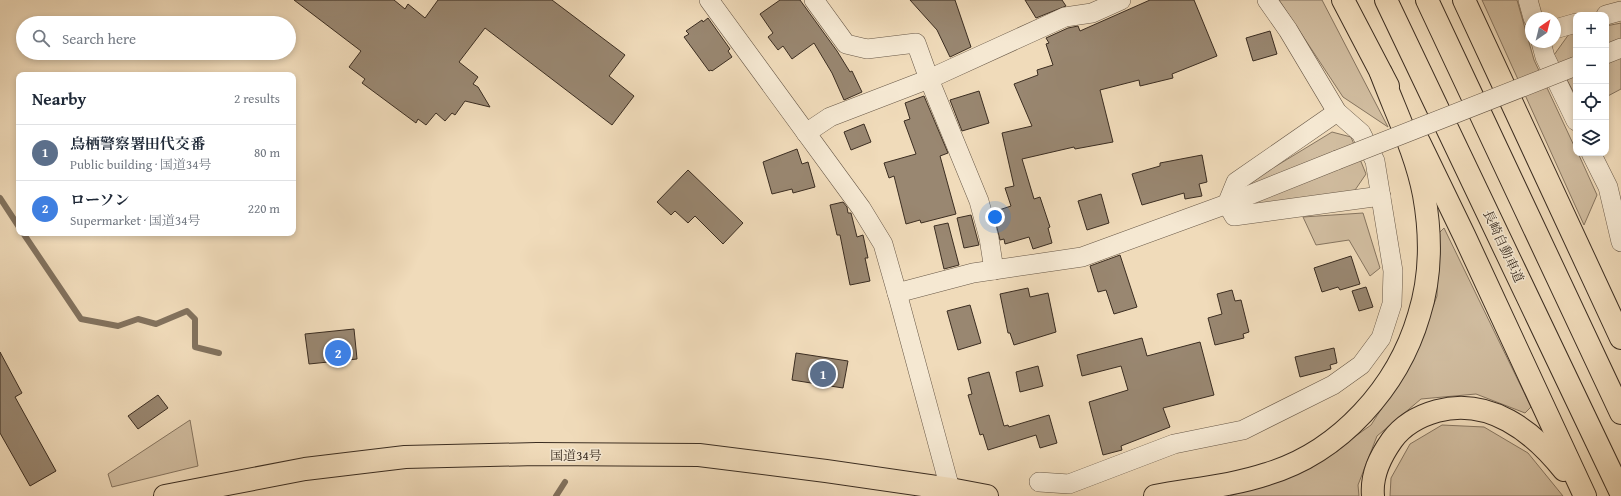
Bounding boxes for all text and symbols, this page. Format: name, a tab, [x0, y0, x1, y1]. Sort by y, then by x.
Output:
north arrow	[1525, 12, 1561, 48]
map controls	[1573, 12, 1609, 156]
button: +	[1573, 12, 1609, 48]
search box	[16, 16, 296, 60]
icon: search	[30, 27, 52, 49]
text: Search here	[62, 28, 136, 49]
button: −	[1573, 48, 1609, 84]
button: locate	[1573, 84, 1609, 120]
text: Nearby	[32, 86, 86, 111]
text: 2 results	[234, 89, 280, 108]
button: layers	[1573, 120, 1609, 156]
text: 鳥栖警察署田代交番	[70, 133, 205, 154]
text: 1	[42, 143, 48, 162]
text: 80 m	[254, 143, 280, 162]
text: Public building · 国道34号	[70, 155, 212, 174]
text: ローソン	[70, 189, 129, 210]
text: 2	[42, 199, 48, 218]
text: 220 m	[248, 199, 280, 218]
your location	[985, 207, 1005, 227]
street label: 長崎自動車道	[1478, 207, 1529, 286]
text: Supermarket · 国道34号	[70, 211, 200, 230]
pin: 2	[325, 338, 351, 368]
pin: 1	[810, 359, 836, 389]
street label: 国道34号	[550, 446, 602, 465]

